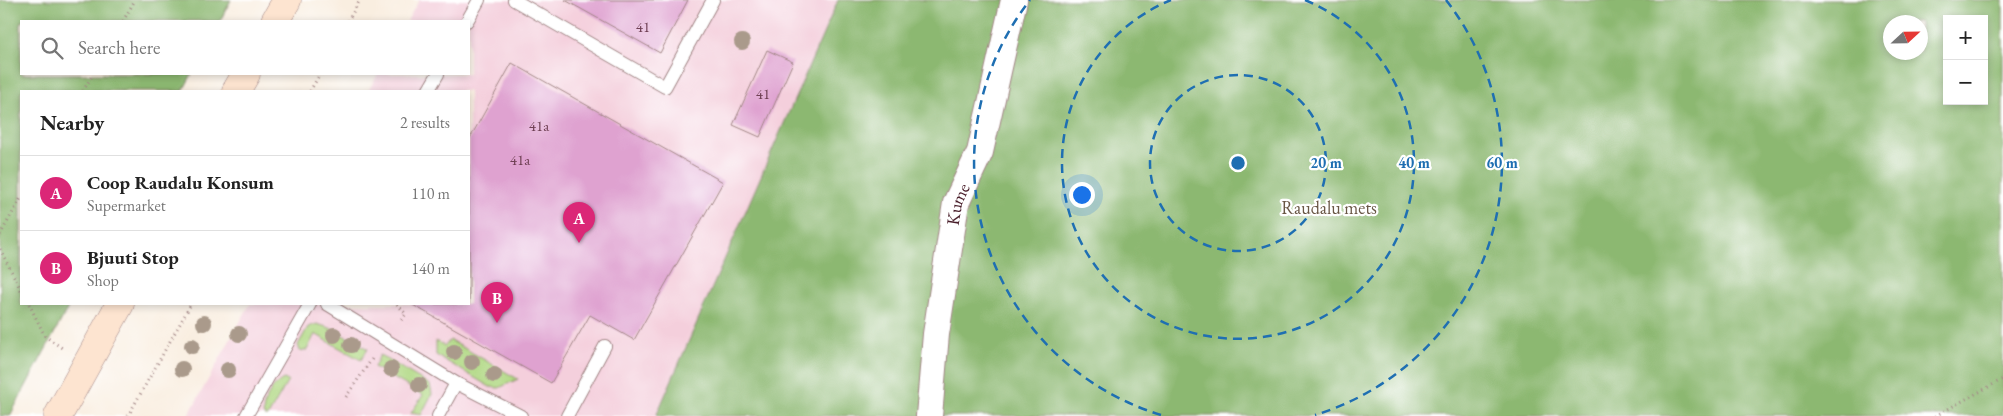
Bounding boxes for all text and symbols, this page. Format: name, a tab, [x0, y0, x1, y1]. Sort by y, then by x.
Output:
north arrow	[1883, 15, 1928, 60]
map controls	[1943, 15, 1988, 105]
button: +	[1943, 15, 1988, 60]
house number: 41	[636, 17, 650, 36]
search box	[20, 20, 470, 75]
icon: search	[38, 34, 66, 62]
text: Search here	[78, 35, 160, 60]
button: −	[1943, 60, 1988, 105]
house number: 41	[756, 84, 770, 103]
text: Nearby	[40, 109, 104, 136]
text: 2 results	[400, 112, 450, 133]
house number: 41a	[529, 116, 549, 135]
house number: 41a	[510, 150, 530, 169]
text: 20 m	[1310, 153, 1342, 172]
text: 40 m	[1398, 153, 1430, 172]
text: 60 m	[1486, 153, 1518, 172]
centre of rings	[1229, 154, 1247, 172]
text: Coop Raudalu Konsum	[87, 170, 274, 195]
street label: Kume	[941, 179, 975, 227]
your location	[1069, 182, 1095, 208]
text: A	[50, 183, 62, 204]
text: 110 m	[411, 183, 450, 204]
text: Supermarket	[87, 195, 166, 216]
park label: Raudalu mets	[1281, 196, 1377, 219]
pin: A	[563, 202, 595, 243]
text: Bjuuti Stop	[87, 245, 179, 270]
text: B	[51, 258, 61, 279]
text: 140 m	[411, 258, 450, 279]
text: Shop	[87, 270, 119, 291]
pin: B	[481, 282, 513, 323]

